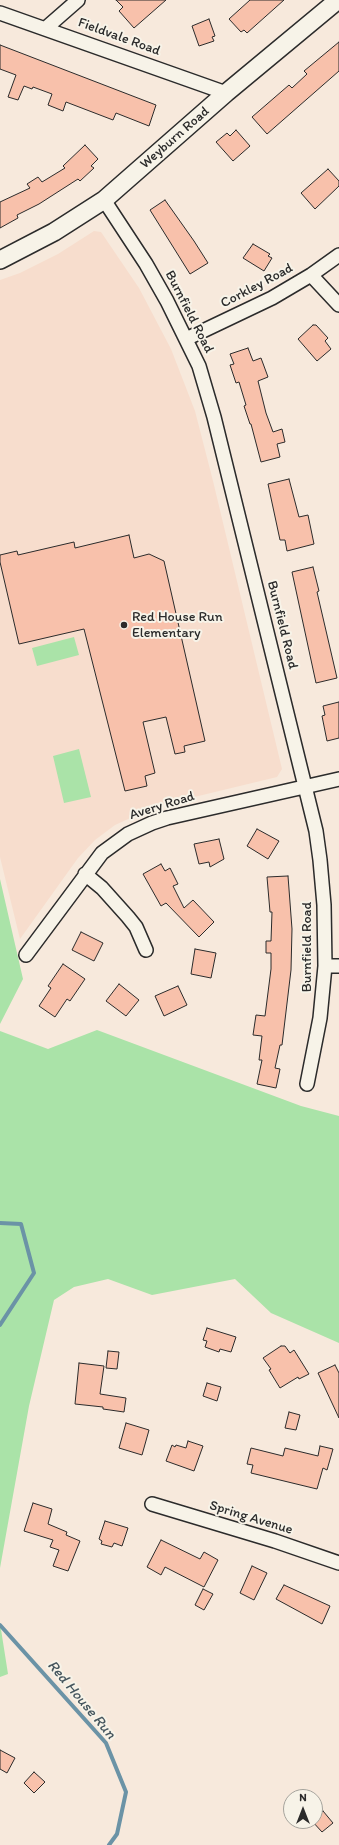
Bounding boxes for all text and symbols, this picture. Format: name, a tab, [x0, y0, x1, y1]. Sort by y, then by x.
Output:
street label: Fieldvale Road	[75, 14, 163, 60]
street label: Weyburn Road	[137, 103, 213, 173]
street label: Corkley Road	[218, 260, 296, 312]
street label: Burnfield Road	[161, 268, 217, 356]
street label: Burnfield Road	[263, 579, 301, 671]
place label: Red House Run Elementary	[132, 609, 223, 642]
marker: Red House Run Elementary	[119, 620, 129, 630]
street label: Avery Road	[127, 788, 197, 824]
street label: Burnfield Road	[299, 902, 315, 992]
street label: Spring Avenue	[207, 1497, 295, 1539]
water label: Red House Run	[43, 1657, 119, 1743]
north arrow	[283, 1789, 323, 1829]
text: N	[299, 1791, 307, 1804]

